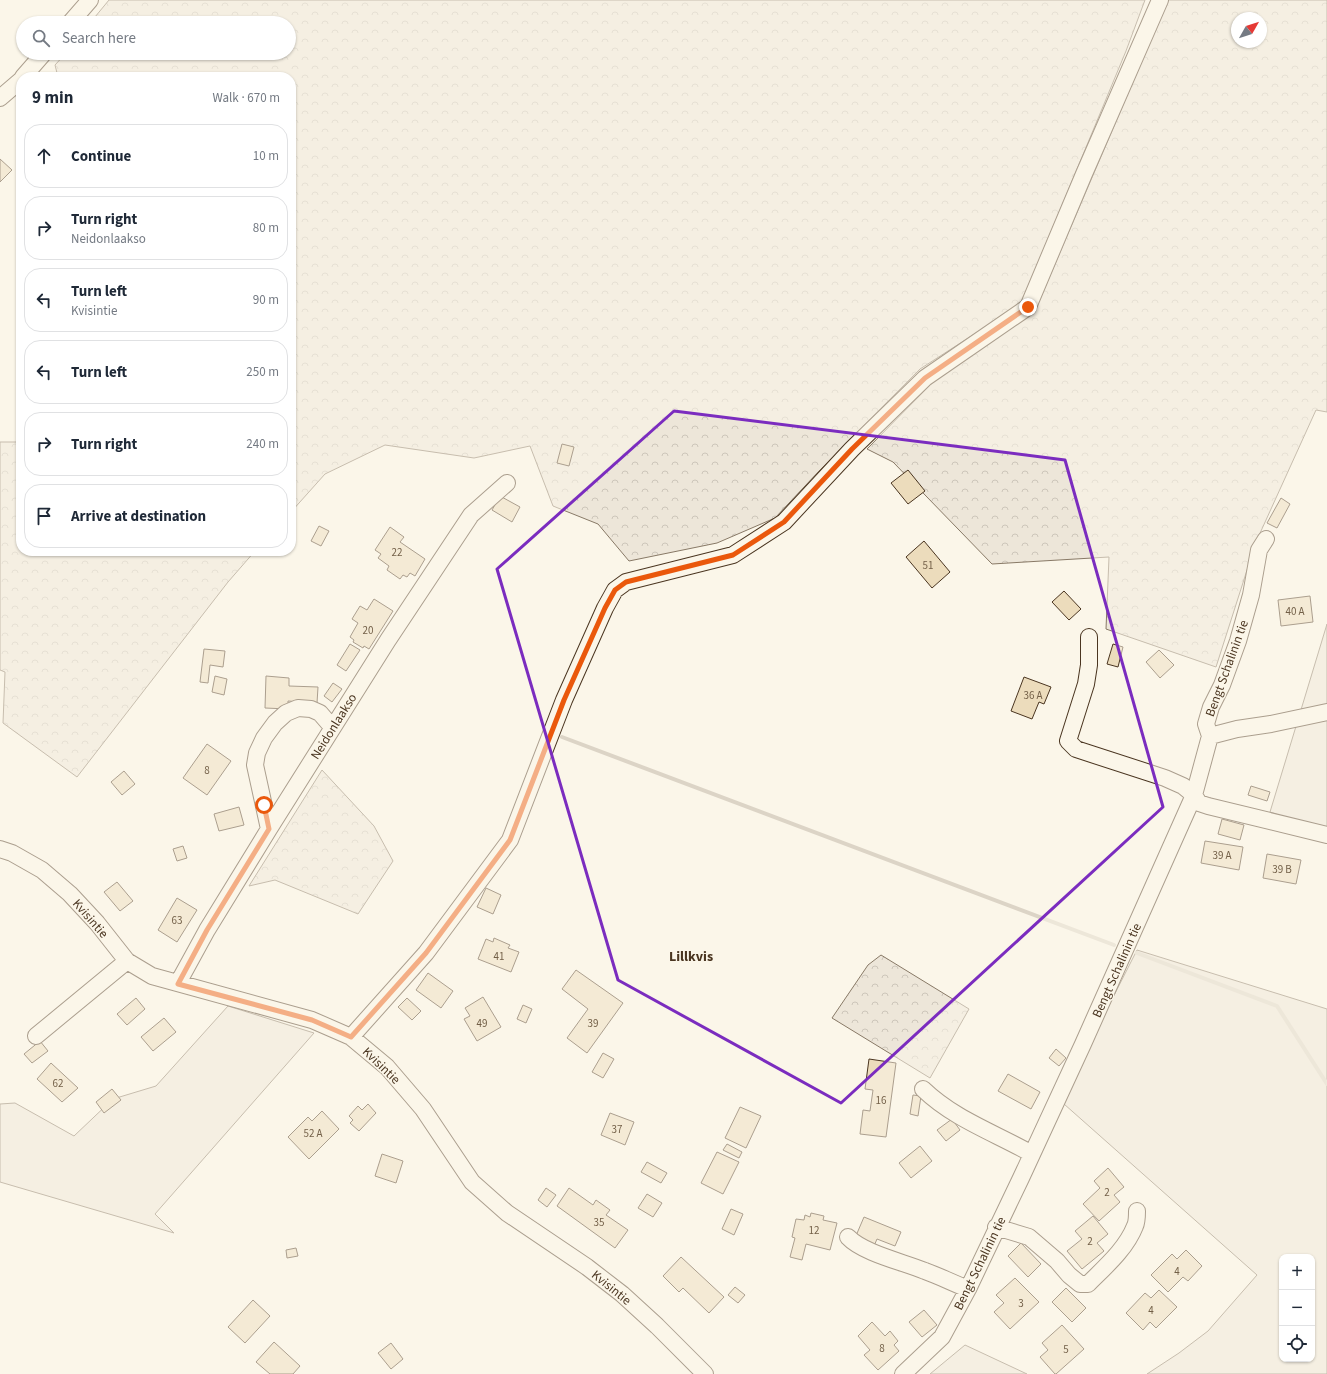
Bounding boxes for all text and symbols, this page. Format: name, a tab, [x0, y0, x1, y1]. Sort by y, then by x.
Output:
north arrow	[1231, 12, 1267, 48]
search box	[16, 16, 296, 60]
icon: search	[30, 27, 52, 49]
text: Search here	[62, 28, 136, 49]
text: 9 min	[32, 86, 73, 110]
text: Walk · 670 m	[212, 89, 280, 107]
icon: ahead	[33, 145, 55, 167]
text: Continue	[71, 146, 131, 167]
text: 10 m	[253, 147, 279, 165]
text: Turn right	[71, 209, 137, 230]
icon: right	[33, 217, 55, 239]
text: 80 m	[253, 219, 279, 237]
text: Neidonlaakso	[71, 230, 146, 248]
text: Turn left	[71, 281, 127, 302]
icon: left	[33, 289, 55, 311]
text: 90 m	[253, 291, 279, 309]
route end	[1019, 298, 1037, 316]
text: Kvisintie	[71, 302, 117, 320]
icon: left	[33, 361, 55, 383]
text: Turn left	[71, 362, 127, 383]
text: 250 m	[246, 363, 279, 381]
icon: right	[33, 433, 55, 455]
text: Turn right	[71, 434, 137, 455]
text: 240 m	[246, 435, 279, 453]
icon: arrive	[33, 505, 55, 527]
text: Arrive at destination	[71, 506, 206, 527]
house number: 22	[392, 545, 402, 560]
house number: 51	[923, 558, 933, 573]
house number: 40 A	[1285, 604, 1305, 619]
street label: Bengt Schalinin tie	[1201, 617, 1253, 719]
house number: 20	[363, 623, 373, 638]
house number: 36 A	[1023, 688, 1043, 703]
street label: Neidonlaakso	[306, 690, 361, 763]
house number: 8	[204, 763, 210, 778]
route start	[255, 796, 273, 814]
house number: 39 A	[1212, 848, 1232, 863]
house number: 39 B	[1272, 862, 1292, 877]
street label: Kvisintie	[68, 895, 112, 942]
house number: 63	[172, 913, 182, 928]
street label: Bengt Schalinin tie	[1088, 920, 1146, 1021]
district label: Lillkvis	[669, 947, 713, 967]
house number: 41	[494, 949, 504, 964]
house number: 49	[477, 1016, 487, 1031]
house number: 39	[588, 1016, 598, 1031]
street label: Kvisintie	[358, 1043, 404, 1088]
house number: 62	[53, 1076, 63, 1091]
house number: 16	[876, 1093, 887, 1108]
house number: 37	[612, 1122, 622, 1137]
house number: 52 A	[303, 1126, 323, 1141]
house number: 2	[1104, 1185, 1110, 1200]
street label: Bengt Schalinin tie	[949, 1214, 1010, 1313]
house number: 35	[594, 1215, 604, 1230]
house number: 12	[809, 1223, 819, 1238]
house number: 2	[1087, 1234, 1093, 1249]
map controls	[1279, 1254, 1315, 1362]
button: +	[1279, 1254, 1315, 1290]
house number: 4	[1174, 1264, 1180, 1279]
street label: Kvisintie	[588, 1266, 635, 1309]
button: −	[1279, 1290, 1315, 1326]
house number: 3	[1018, 1296, 1024, 1311]
house number: 4	[1148, 1303, 1154, 1318]
button: locate	[1279, 1326, 1315, 1362]
house number: 8	[879, 1341, 885, 1356]
house number: 5	[1063, 1342, 1069, 1357]

